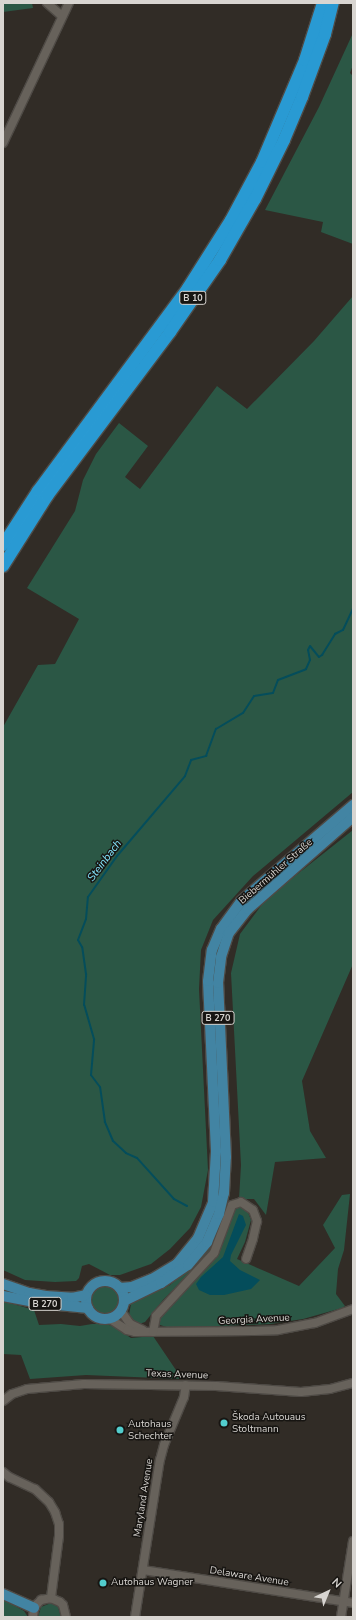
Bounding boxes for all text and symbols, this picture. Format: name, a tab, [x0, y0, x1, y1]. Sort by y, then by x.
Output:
road number: B 10	[179, 291, 207, 305]
street label: Biebermühler Straße	[237, 837, 315, 907]
water label: Steinbach	[85, 838, 125, 884]
road number: B 270	[201, 1011, 235, 1025]
road number: B 270	[28, 1297, 62, 1311]
street label: Georgia Avenue	[218, 1312, 290, 1328]
street label: Texas Avenue	[146, 1368, 208, 1382]
place label: Škoda Autouaus Stoltmann	[232, 1411, 306, 1434]
place label: Autohaus Schechter	[128, 1418, 172, 1442]
marker: Škoda Autouaus Stoltmann	[219, 1418, 229, 1428]
marker: Autohaus Schechter	[115, 1425, 125, 1435]
street label: Maryland Avenue	[132, 1458, 156, 1538]
street label: Delaware Avenue	[209, 1565, 289, 1589]
north arrow	[308, 1572, 348, 1612]
text: N	[329, 1575, 345, 1591]
place label: Autohaus Wagner	[111, 1577, 193, 1589]
marker: Autohaus Wagner	[98, 1578, 108, 1588]

